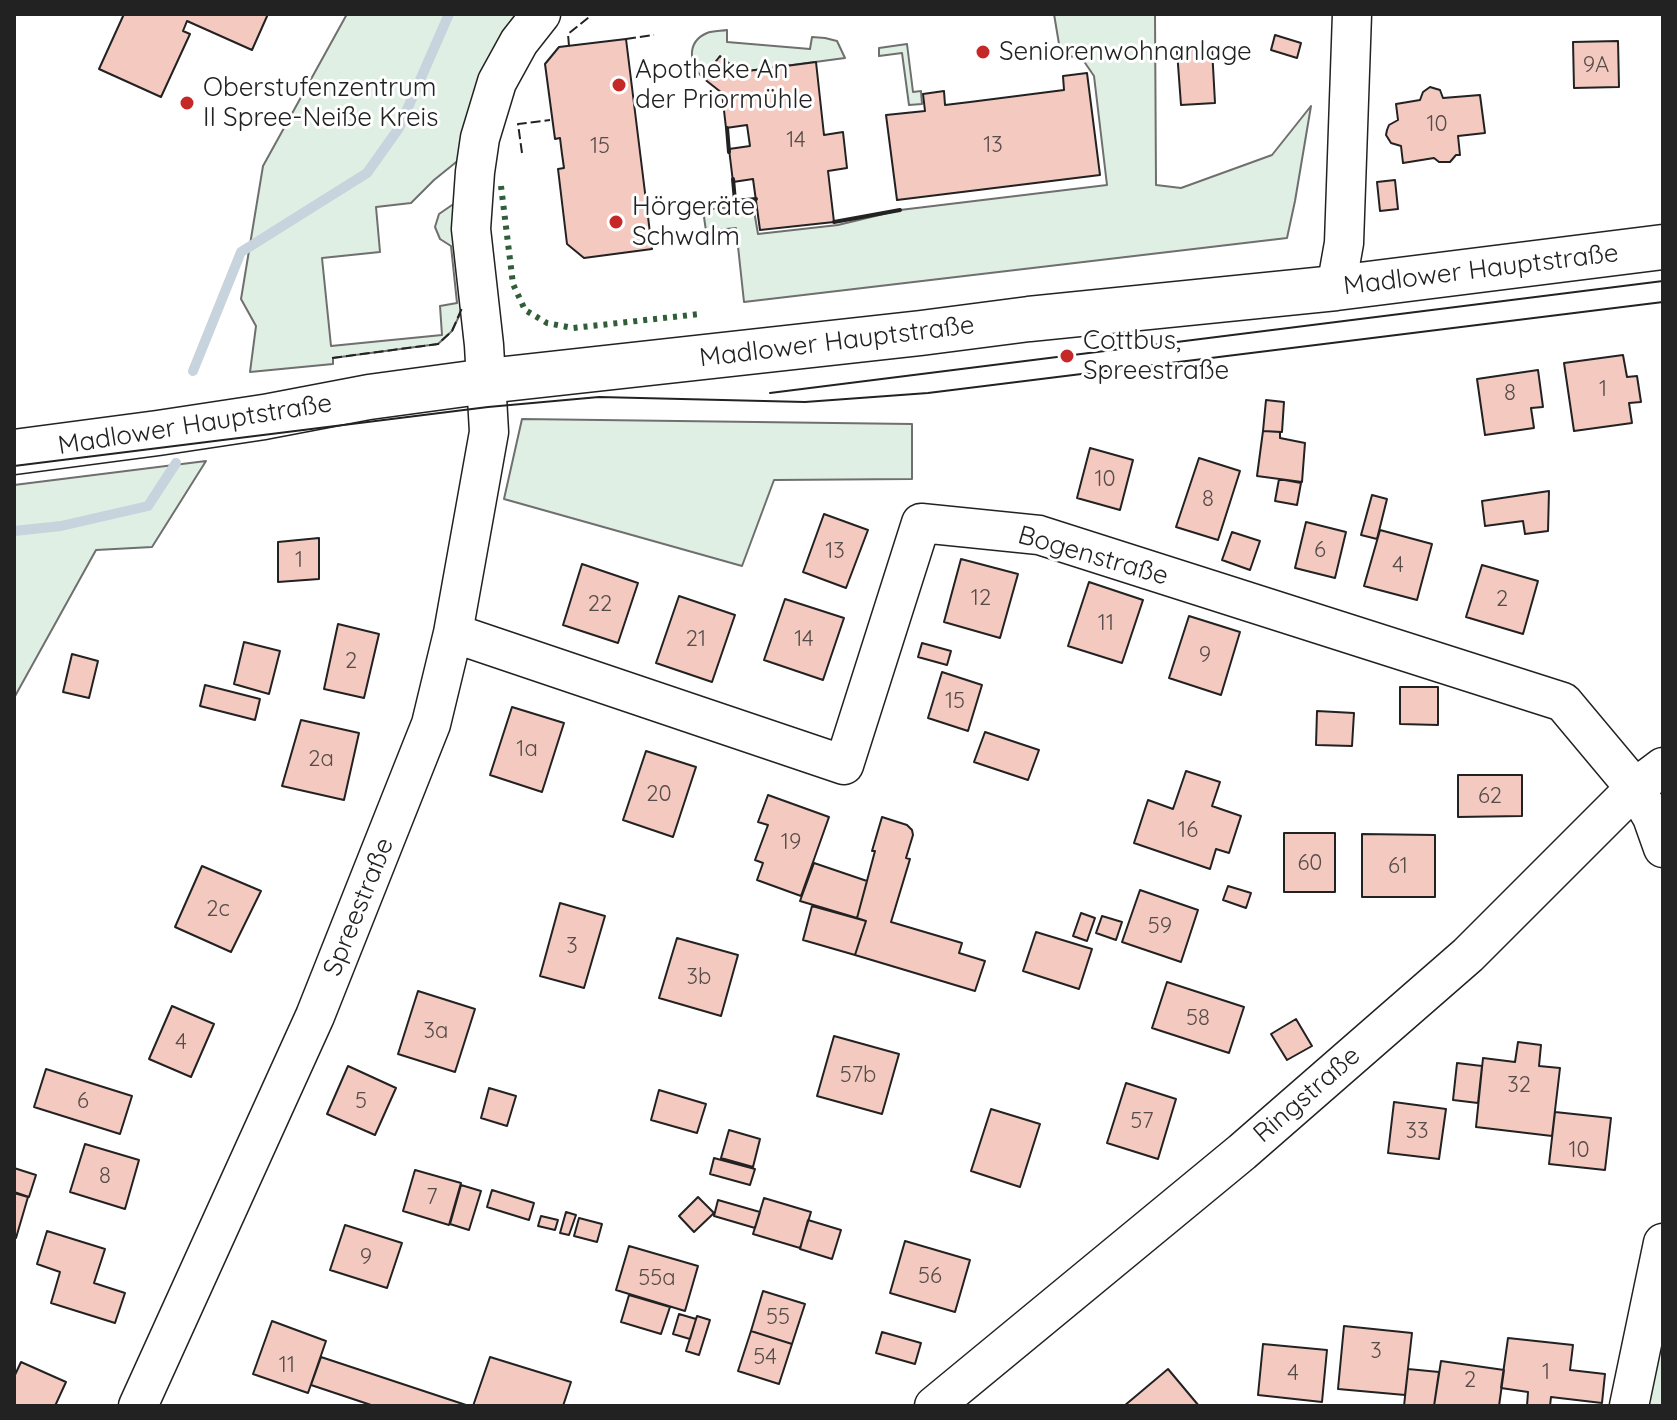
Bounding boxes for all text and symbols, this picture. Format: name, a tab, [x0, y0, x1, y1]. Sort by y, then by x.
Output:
place label: Seniorenwohnanlage	[999, 36, 1252, 68]
marker: Seniorenwohnanlage	[974, 43, 992, 61]
house number: 9A	[1583, 52, 1609, 78]
place label: Apotheke An der Priormühle	[635, 54, 813, 116]
place label: Oberstufenzentrum II Spree-Neiße Kreis	[203, 72, 438, 134]
marker: Apotheke An der Priormühle	[610, 76, 628, 94]
marker: Oberstufenzentrum II Spree-Neiße Kreis	[178, 94, 196, 112]
house number: 10	[1426, 111, 1448, 137]
house number: 14	[786, 127, 806, 153]
house number: 13	[983, 132, 1003, 158]
house number: 15	[590, 133, 610, 159]
place label: Hörgeräte Schwalm	[632, 191, 755, 252]
marker: Hörgeräte Schwalm	[607, 213, 625, 231]
street label: Madlower Hauptstraße	[1342, 238, 1620, 302]
street label: Madlower Hauptstraße	[698, 310, 976, 374]
place label: Cottbus, Spreestraße	[1083, 325, 1229, 386]
marker: Cottbus, Spreestraße	[1058, 347, 1076, 365]
house number: 1	[1599, 376, 1607, 402]
house number: 8	[1504, 380, 1516, 406]
street label: Madlower Hauptstraße	[56, 388, 334, 462]
house number: 10	[1094, 466, 1116, 492]
house number: 8	[1202, 486, 1214, 512]
street label: Bogenstraße	[1014, 520, 1172, 592]
house number: 6	[1314, 537, 1326, 563]
house number: 13	[825, 538, 845, 564]
house number: 1	[295, 547, 303, 573]
house number: 4	[1392, 552, 1404, 578]
house number: 12	[971, 585, 991, 611]
house number: 2	[1496, 586, 1508, 612]
house number: 22	[588, 591, 612, 617]
house number: 11	[1098, 610, 1114, 636]
house number: 21	[686, 626, 706, 652]
house number: 14	[794, 626, 814, 652]
house number: 9	[1199, 642, 1211, 668]
house number: 2	[345, 648, 357, 674]
house number: 15	[945, 688, 965, 714]
house number: 1a	[516, 736, 538, 762]
house number: 2a	[308, 746, 334, 772]
house number: 20	[646, 781, 672, 807]
house number: 62	[1478, 783, 1502, 809]
house number: 16	[1178, 817, 1198, 843]
house number: 19	[781, 829, 801, 855]
street label: Spreestraße	[317, 833, 401, 981]
house number: 60	[1298, 850, 1322, 876]
house number: 61	[1388, 853, 1408, 879]
house number: 2c	[206, 896, 230, 922]
house number: 59	[1148, 913, 1172, 939]
house number: 3	[566, 933, 578, 959]
house number: 3b	[687, 964, 711, 990]
house number: 58	[1186, 1005, 1210, 1031]
house number: 3a	[424, 1018, 448, 1044]
house number: 4	[175, 1029, 187, 1055]
street label: Ringstraße	[1247, 1040, 1367, 1150]
house number: 57b	[840, 1062, 876, 1088]
house number: 32	[1507, 1072, 1531, 1098]
house number: 6	[77, 1088, 89, 1114]
house number: 5	[355, 1088, 367, 1114]
house number: 57	[1130, 1108, 1154, 1134]
house number: 33	[1405, 1118, 1429, 1144]
house number: 10	[1568, 1137, 1590, 1163]
house number: 8	[99, 1163, 111, 1189]
house number: 7	[426, 1184, 438, 1210]
house number: 9	[360, 1244, 372, 1270]
house number: 56	[918, 1263, 942, 1289]
house number: 55a	[638, 1265, 676, 1291]
house number: 55	[766, 1304, 790, 1330]
house number: 3	[1370, 1338, 1382, 1364]
house number: 54	[753, 1344, 777, 1370]
house number: 11	[279, 1352, 295, 1378]
house number: 1	[1542, 1359, 1550, 1385]
house number: 4	[1287, 1360, 1299, 1386]
house number: 2	[1464, 1367, 1476, 1393]

